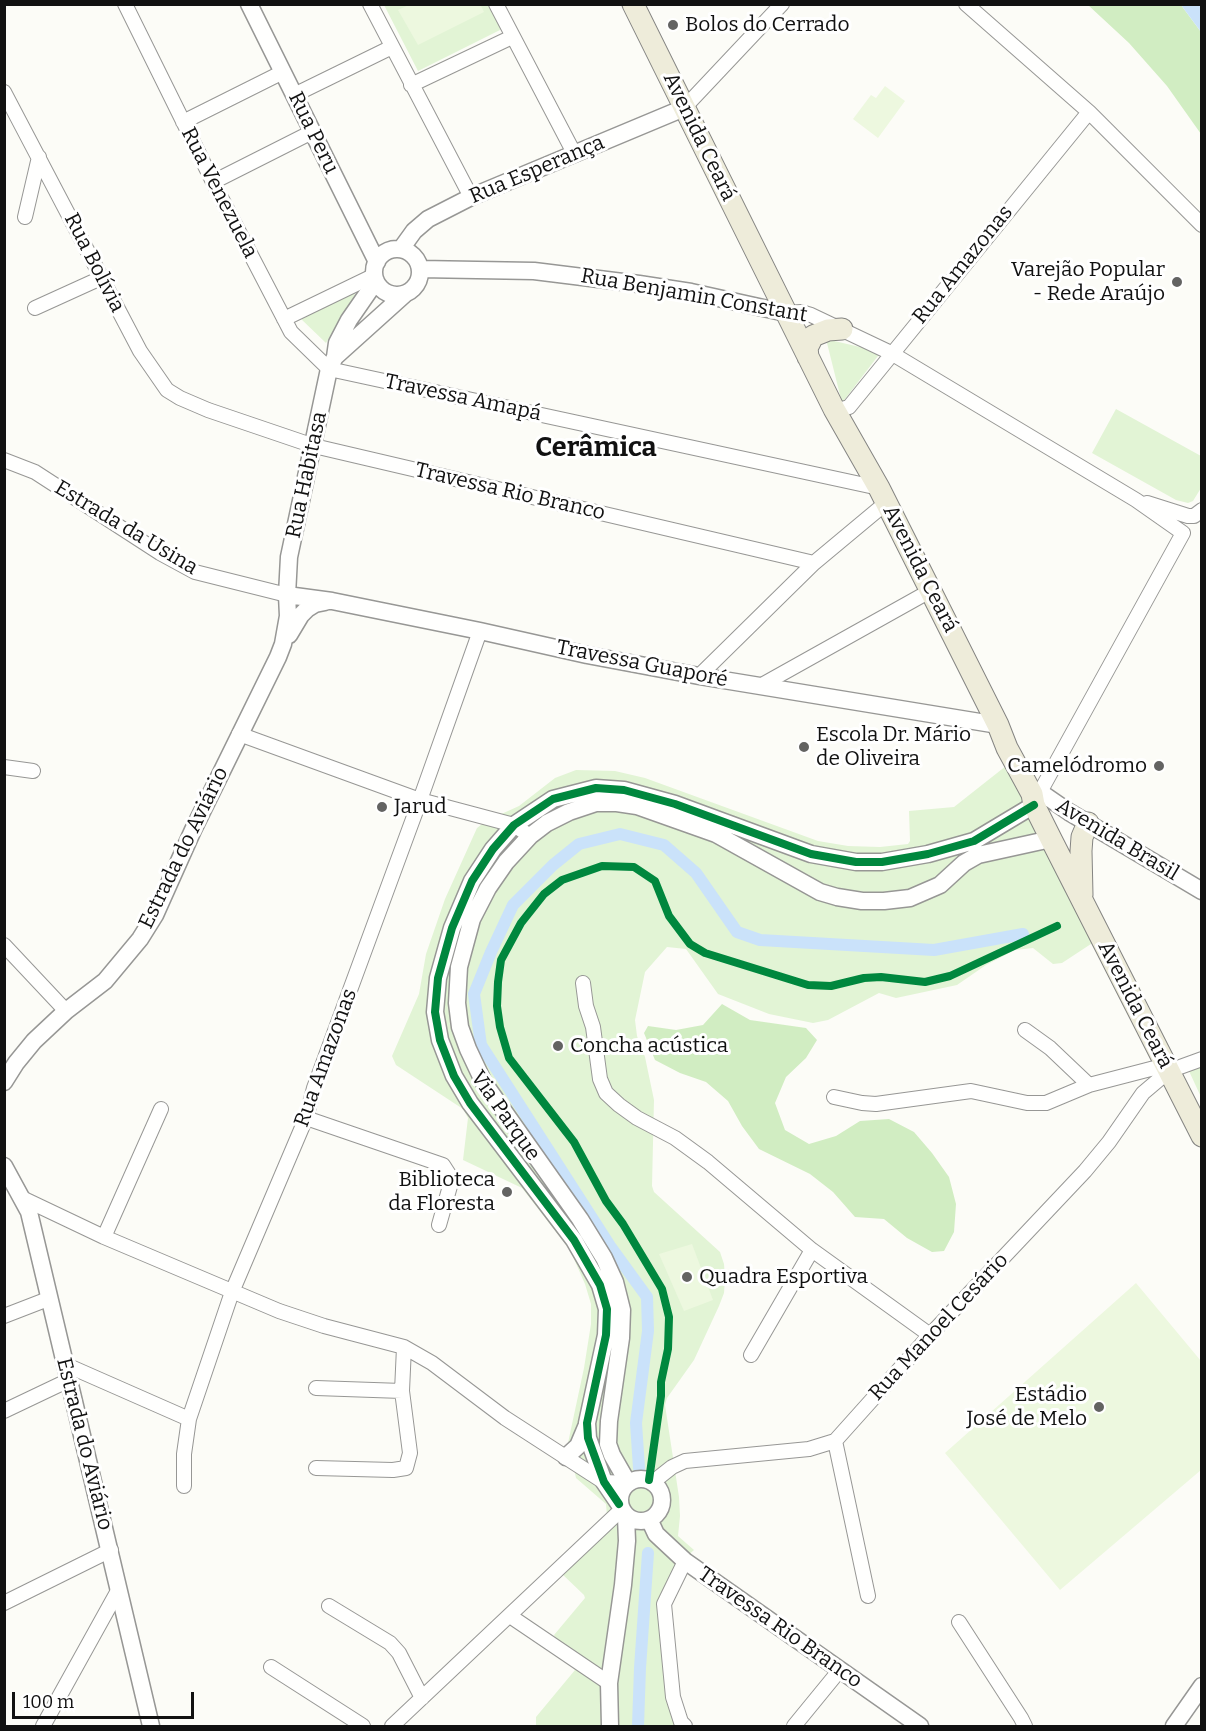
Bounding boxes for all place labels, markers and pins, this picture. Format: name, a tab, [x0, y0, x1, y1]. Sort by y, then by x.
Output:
place label: Bolos do Cerrado	[685, 12, 850, 38]
marker: Bolos do Cerrado	[666, 18, 680, 32]
place label: Varejão Popular - Rede Araújo	[1011, 257, 1165, 307]
marker: Varejão Popular - Rede Araújo	[1170, 275, 1184, 289]
place label: Escola Dr. Mário de Oliveira	[816, 722, 971, 772]
marker: Escola Dr. Mário de Oliveira	[797, 740, 811, 754]
place label: Camelódromo	[1007, 753, 1147, 779]
marker: Camelódromo	[1152, 759, 1166, 773]
place label: Jarud	[394, 794, 447, 820]
marker: Jarud	[375, 800, 389, 814]
place label: Concha acústica	[570, 1033, 728, 1059]
marker: Concha acústica	[551, 1039, 565, 1053]
place label: Biblioteca da Floresta	[388, 1167, 495, 1217]
marker: Biblioteca da Floresta	[500, 1185, 514, 1199]
place label: Quadra Esportiva	[699, 1264, 868, 1290]
marker: Quadra Esportiva	[680, 1270, 694, 1284]
place label: Estádio José de Melo	[966, 1382, 1087, 1432]
marker: Estádio José de Melo	[1092, 1400, 1106, 1414]

